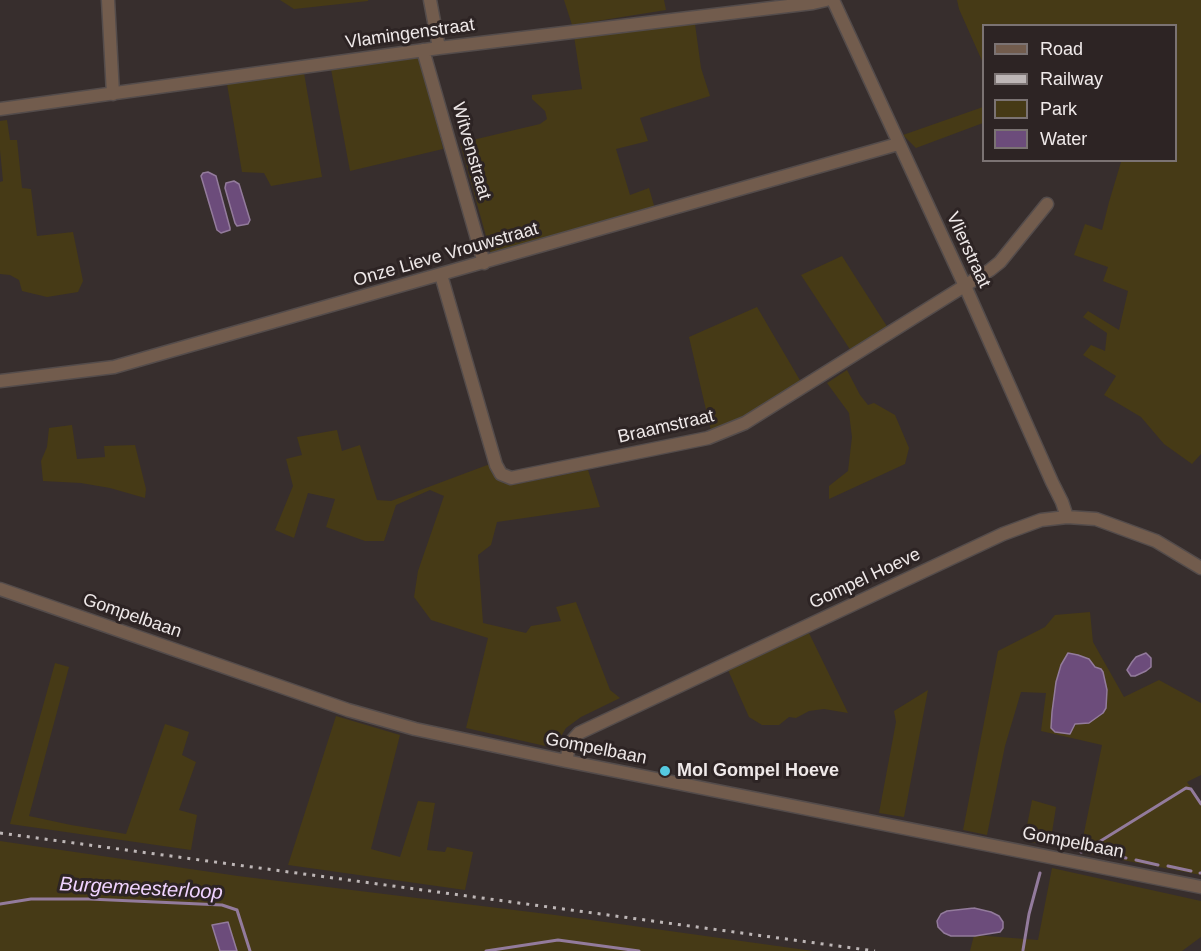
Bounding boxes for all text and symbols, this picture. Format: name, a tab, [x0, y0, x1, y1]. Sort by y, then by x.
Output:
street label: Vlamingenstraat	[344, 14, 476, 54]
legend	[982, 24, 1177, 162]
text: Road	[1040, 39, 1083, 59]
text: Railway	[1040, 69, 1103, 89]
text: Park	[1040, 99, 1077, 119]
street label: Witvenstraat	[447, 100, 495, 202]
text: Water	[1040, 129, 1087, 149]
street label: Vlierstraat	[941, 209, 995, 291]
street label: Onze Lieve Vrouwstraat	[351, 218, 541, 292]
street label: Braamstraat	[616, 405, 716, 449]
street label: Gompel Hoeve	[806, 544, 924, 614]
street label: Gompelbaan	[80, 589, 184, 643]
street label: Gompelbaan	[543, 729, 649, 769]
place label: Mol Gompel Hoeve	[677, 760, 839, 782]
marker: Mol Gompel Hoeve	[658, 764, 672, 778]
street label: Gompelbaan	[1020, 823, 1126, 863]
water label: Burgemeesterloop	[59, 873, 223, 905]

